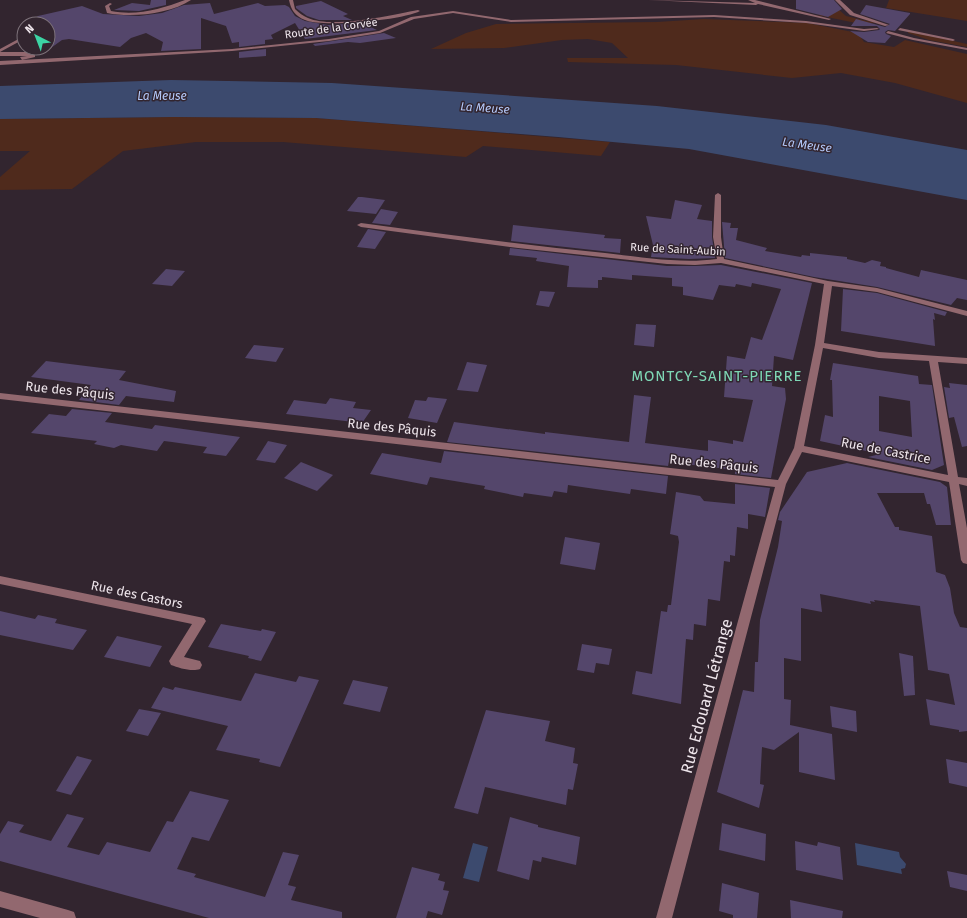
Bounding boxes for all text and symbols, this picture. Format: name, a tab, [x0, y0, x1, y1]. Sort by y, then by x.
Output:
north arrow	[16, 16, 56, 56]
street label: Route de la Corvée	[284, 16, 378, 41]
text: N	[23, 22, 37, 36]
water label: La Meuse	[137, 89, 187, 103]
water label: La Meuse	[460, 99, 510, 117]
water label: La Meuse	[781, 135, 833, 155]
street label: Rue de Saint-Aubin	[630, 241, 726, 258]
district label: MONTCY-SAINT-PIERRE	[631, 367, 803, 385]
street label: Rue des Pâquis	[25, 378, 115, 403]
street label: Rue des Pâquis	[347, 415, 437, 440]
street label: Rue de Castrice	[840, 434, 932, 467]
street label: Rue des Pâquis	[669, 451, 759, 476]
street label: Rue des Castors	[90, 577, 184, 612]
street label: Rue Edouard Létrange	[677, 617, 736, 775]

